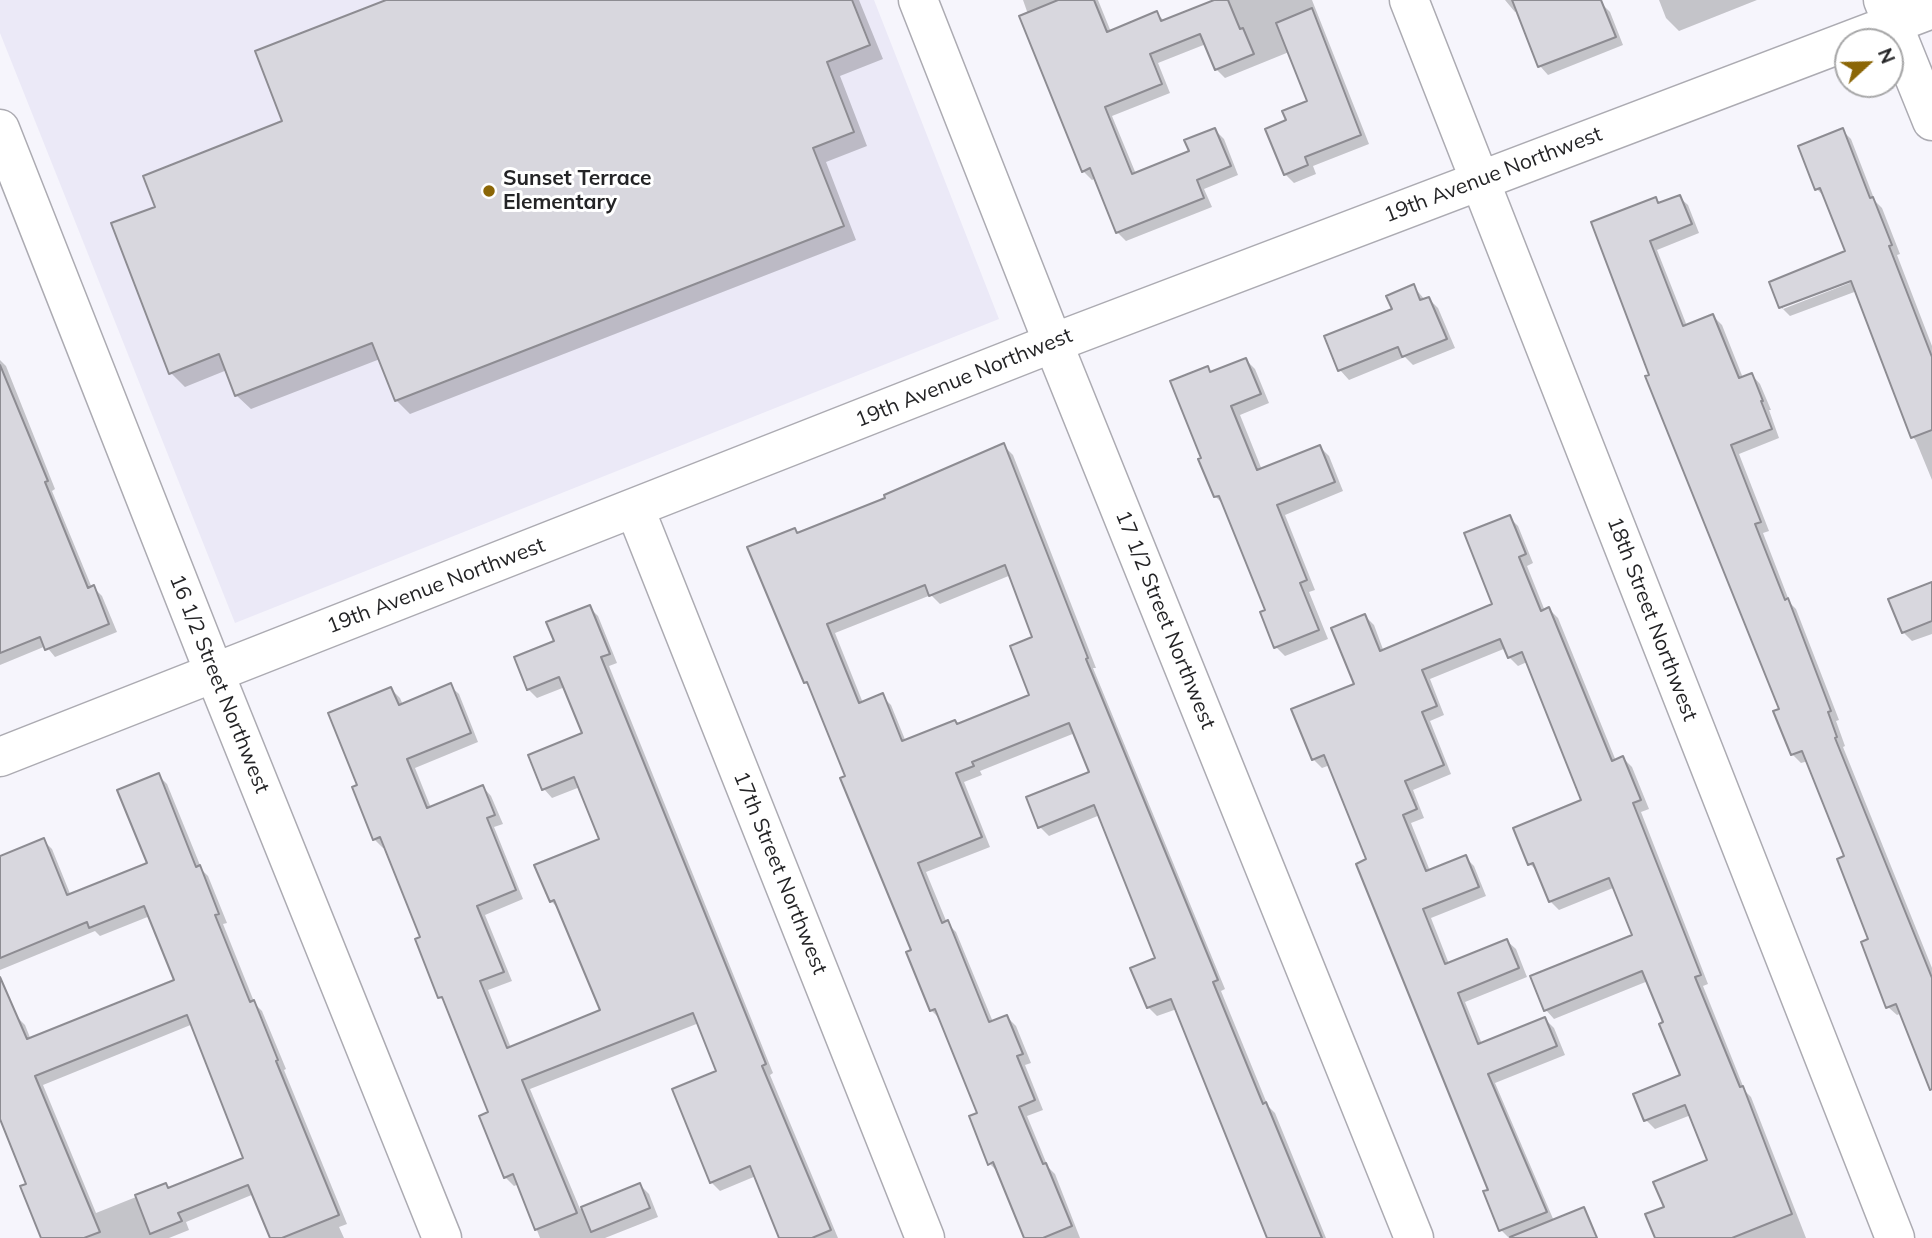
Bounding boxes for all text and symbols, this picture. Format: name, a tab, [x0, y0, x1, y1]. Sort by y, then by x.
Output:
north arrow	[1834, 28, 1904, 98]
text: N	[1873, 45, 1900, 67]
street label: 19th Avenue Northwest	[1380, 122, 1606, 228]
place label: Sunset Terrace Elementary	[503, 166, 652, 216]
marker: Sunset Terrace Elementary	[481, 183, 497, 199]
street label: 19th Avenue Northwest	[852, 323, 1076, 433]
street label: 17 1/2 Street Northwest	[1110, 507, 1220, 733]
street label: 18th Street Northwest	[1601, 513, 1703, 725]
street label: 19th Avenue Northwest	[323, 533, 549, 639]
street label: 16 1/2 Street Northwest	[164, 571, 274, 797]
street label: 17th Street Northwest	[728, 768, 832, 978]

